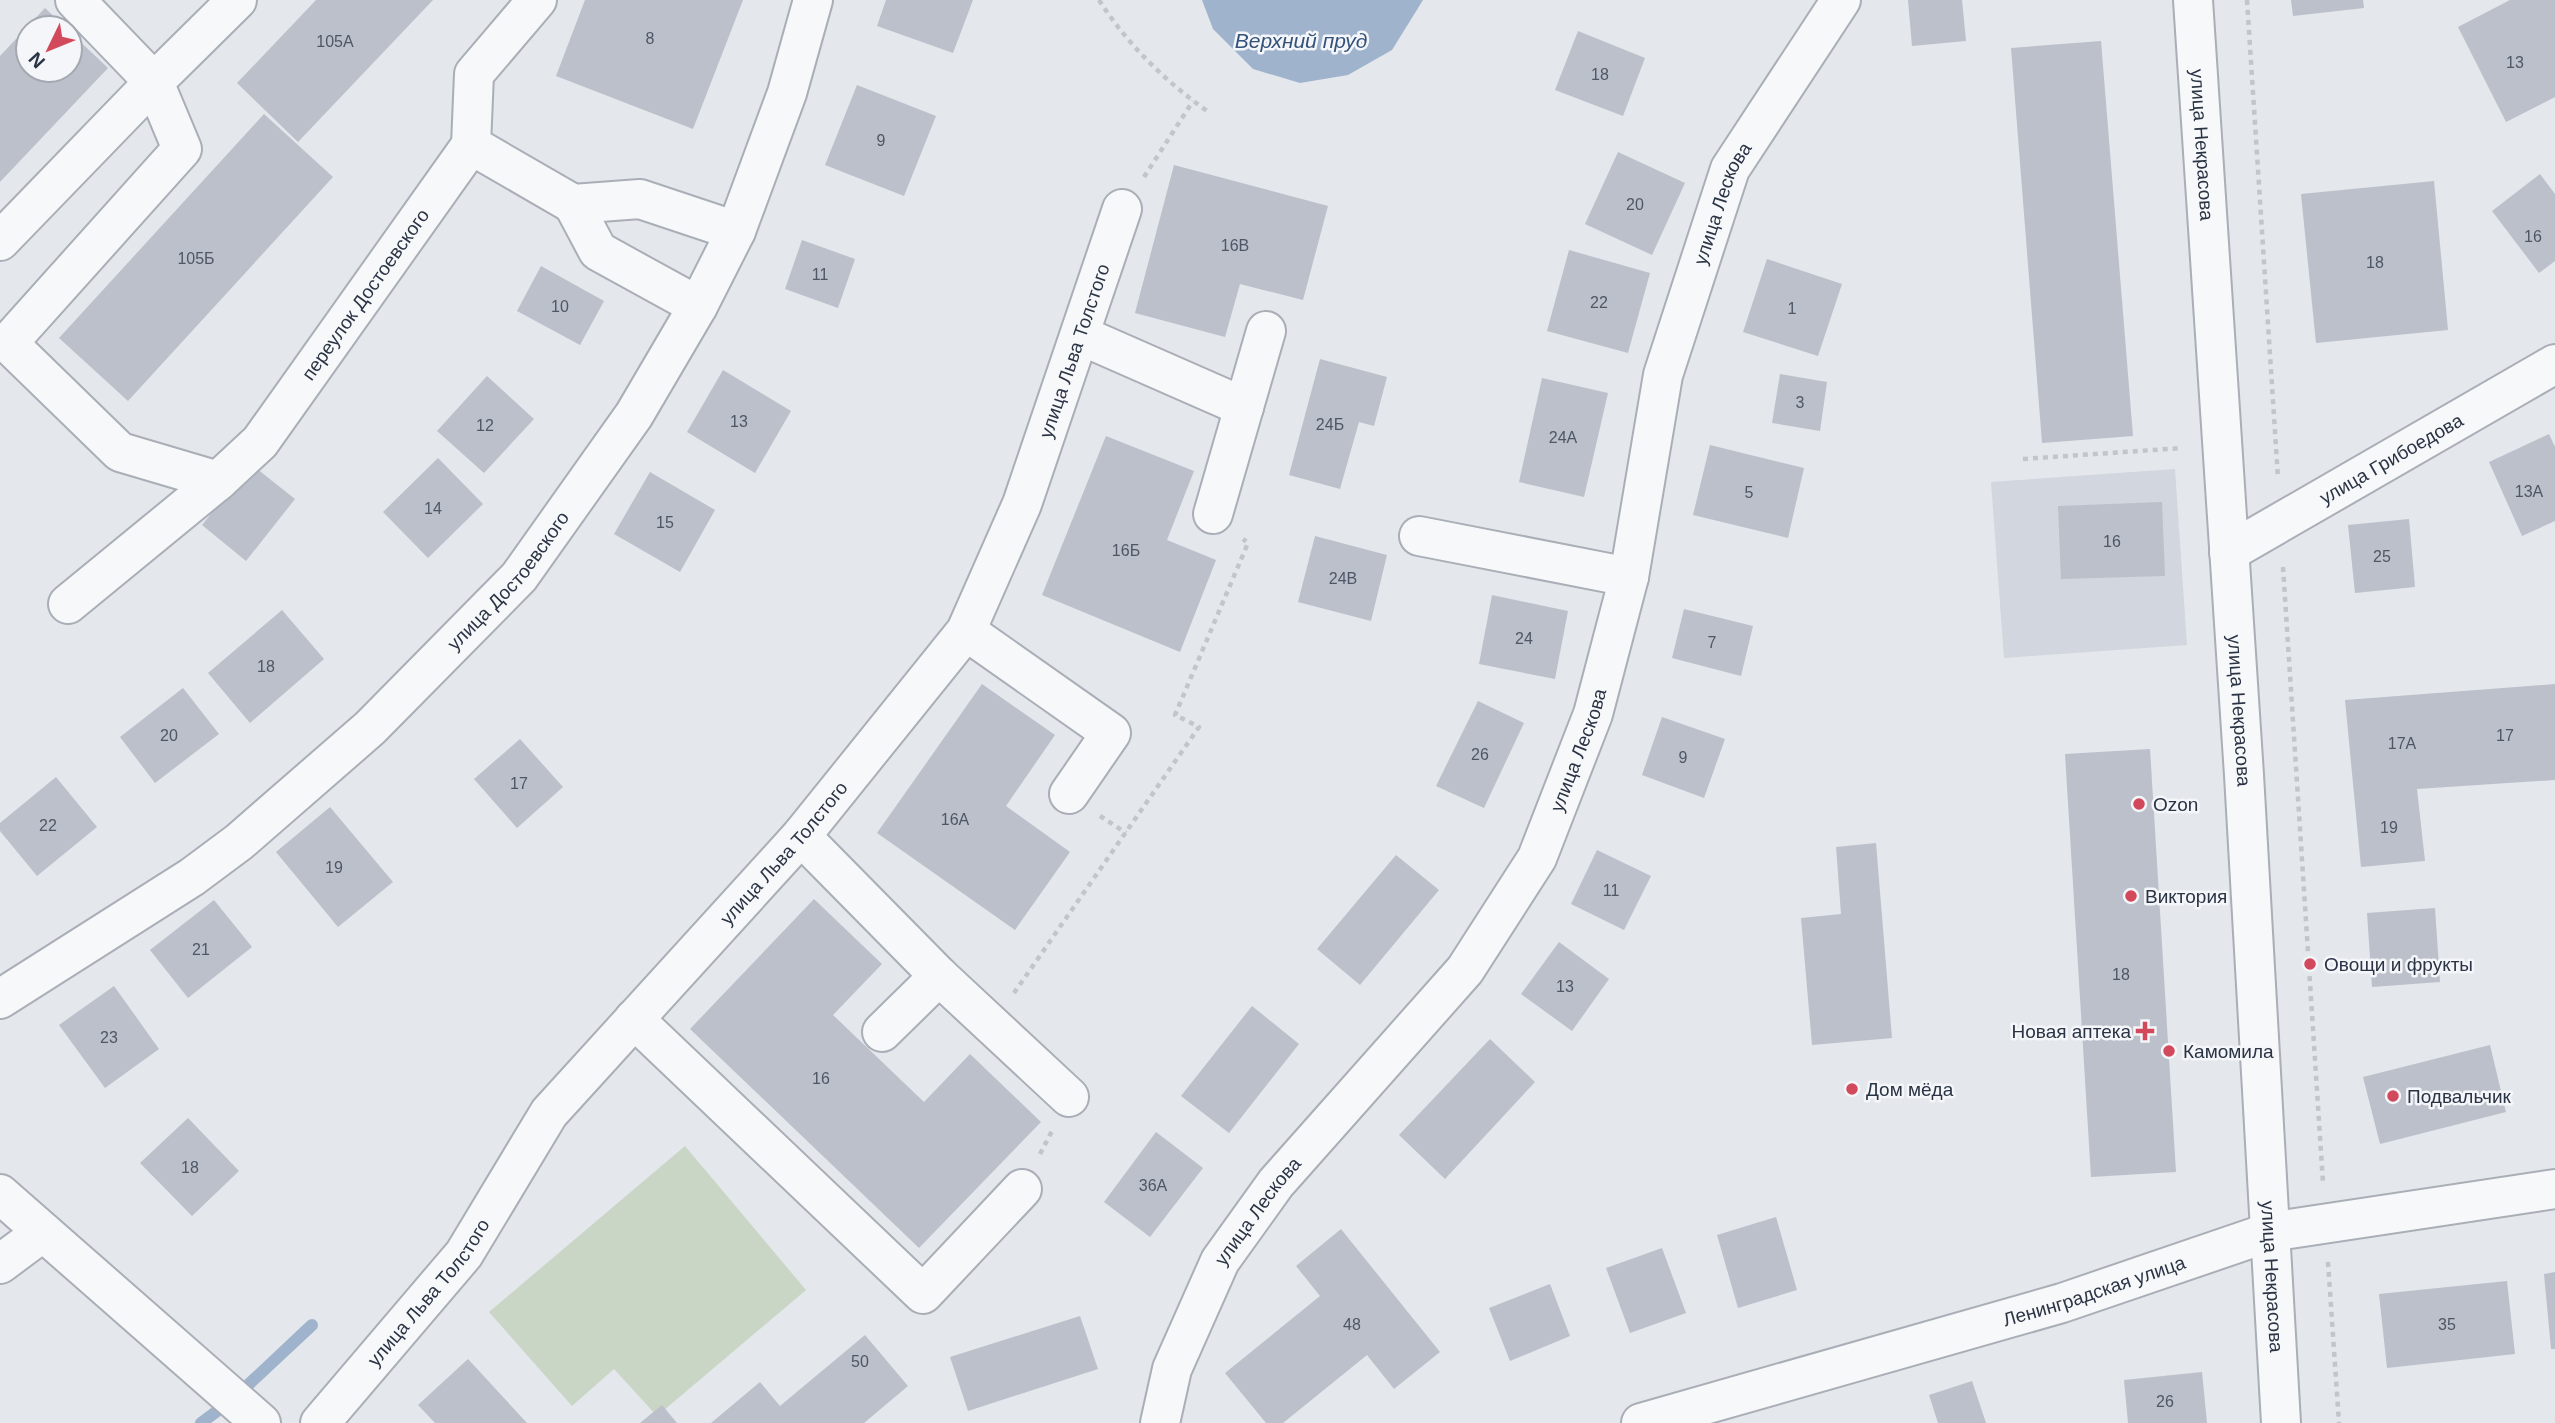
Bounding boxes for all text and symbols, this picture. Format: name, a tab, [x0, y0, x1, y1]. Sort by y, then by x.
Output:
north arrow	[14, 14, 84, 84]
water label: Верхний пруд	[1235, 29, 1367, 52]
house number: 8	[646, 30, 655, 47]
house number: 105А	[316, 33, 354, 50]
text: N	[25, 48, 49, 72]
house number: 13	[2506, 54, 2524, 71]
house number: 18	[1591, 66, 1609, 83]
street label: улица Некрасова	[2187, 68, 2218, 222]
house number: 9	[877, 132, 886, 149]
street label: улица Лескова	[1690, 138, 1756, 267]
house number: 20	[1626, 196, 1644, 213]
street label: переулок Достоевского	[298, 205, 433, 384]
house number: 16	[2524, 228, 2542, 245]
house number: 16В	[1221, 237, 1249, 254]
house number: 105Б	[177, 250, 215, 267]
house number: 18	[2366, 254, 2384, 271]
street label: улица Льва Толстого	[1035, 261, 1114, 441]
house number: 11	[812, 266, 828, 283]
house number: 22	[1590, 294, 1608, 311]
house number: 10	[551, 298, 569, 315]
house number: 1	[1788, 300, 1797, 317]
house number: 3	[1796, 394, 1805, 411]
street label: улица Грибоедова	[2316, 409, 2467, 509]
house number: 13	[730, 413, 748, 430]
house number: 24Б	[1316, 416, 1344, 433]
house number: 12	[476, 417, 494, 434]
house number: 24А	[1549, 429, 1578, 446]
house number: 13А	[2515, 483, 2544, 500]
house number: 5	[1745, 484, 1754, 501]
house number: 14	[424, 500, 442, 517]
street label: улица Достоевского	[443, 508, 573, 654]
house number: 15	[656, 514, 674, 531]
house number: 16	[2103, 533, 2121, 550]
house number: 16Б	[1112, 542, 1140, 559]
house number: 25	[2373, 548, 2391, 565]
house number: 24В	[1329, 570, 1357, 587]
house number: 24	[1515, 630, 1533, 647]
house number: 7	[1708, 634, 1717, 651]
street label: улица Некрасова	[2224, 634, 2255, 787]
house number: 18	[257, 658, 275, 675]
street label: улица Лескова	[1546, 686, 1610, 815]
house number: 20	[160, 727, 178, 744]
house number: 17	[2496, 727, 2514, 744]
house number: 17А	[2388, 735, 2417, 752]
house number: 26	[1471, 746, 1489, 763]
house number: 9	[1679, 749, 1688, 766]
house number: 17	[510, 775, 528, 792]
street label: улица Льва Толстого	[716, 777, 852, 929]
place label: Ozon	[2153, 794, 2198, 815]
marker: Ozon	[2131, 796, 2147, 812]
house number: 16А	[941, 811, 970, 828]
house number: 22	[39, 817, 57, 834]
house number: 19	[2380, 819, 2398, 836]
house number: 19	[325, 859, 343, 876]
house number: 11	[1603, 882, 1619, 899]
place label: Виктория	[2145, 886, 2227, 907]
marker: Виктория	[2123, 888, 2139, 904]
house number: 21	[192, 941, 210, 958]
place label: Овощи и фрукты	[2324, 954, 2473, 975]
marker: Овощи и фрукты	[2302, 956, 2318, 972]
house number: 18	[2112, 966, 2130, 983]
house number: 13	[1556, 978, 1574, 995]
place label: Новая аптека	[2011, 1021, 2131, 1042]
marker: Новая аптека	[2137, 1023, 2153, 1039]
house number: 23	[100, 1029, 118, 1046]
place label: Камомила	[2183, 1041, 2274, 1062]
marker: Камомила	[2161, 1043, 2177, 1059]
house number: 16	[812, 1070, 830, 1087]
place label: Дом мёда	[1866, 1079, 1954, 1100]
marker: Дом мёда	[1844, 1081, 1860, 1097]
place label: Подвальчик	[2407, 1086, 2512, 1107]
marker: Подвальчик	[2385, 1088, 2401, 1104]
street label: улица Лескова	[1211, 1153, 1305, 1269]
house number: 18	[181, 1159, 199, 1176]
house number: 36А	[1139, 1177, 1168, 1194]
street label: улица Некрасова	[2257, 1200, 2287, 1353]
street label: улица Льва Толстого	[363, 1215, 494, 1370]
street label: Ленинградская улица	[2001, 1252, 2189, 1330]
house number: 48	[1343, 1316, 1361, 1333]
house number: 35	[2438, 1316, 2456, 1333]
house number: 50	[851, 1353, 869, 1370]
house number: 26	[2156, 1393, 2174, 1410]

